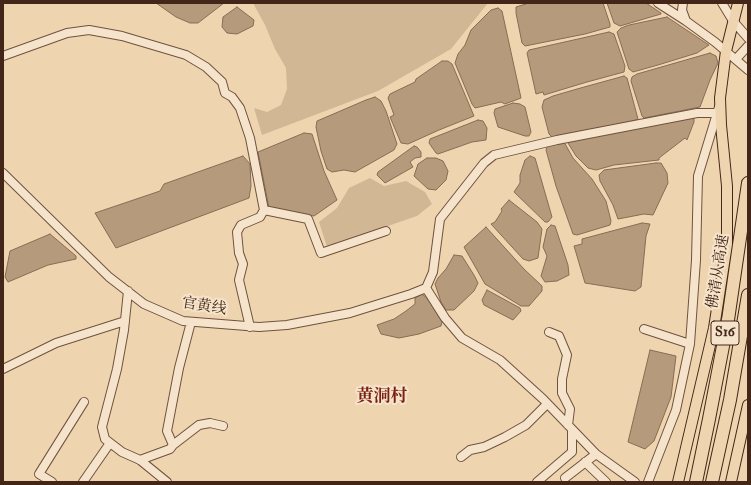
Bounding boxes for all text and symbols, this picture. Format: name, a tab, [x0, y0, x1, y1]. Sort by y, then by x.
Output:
street label: 佛清从高速	[704, 234, 734, 310]
street label: 官黄线	[180, 295, 228, 319]
road number: S16	[711, 321, 739, 345]
district label: 黄洞村	[357, 387, 407, 407]

